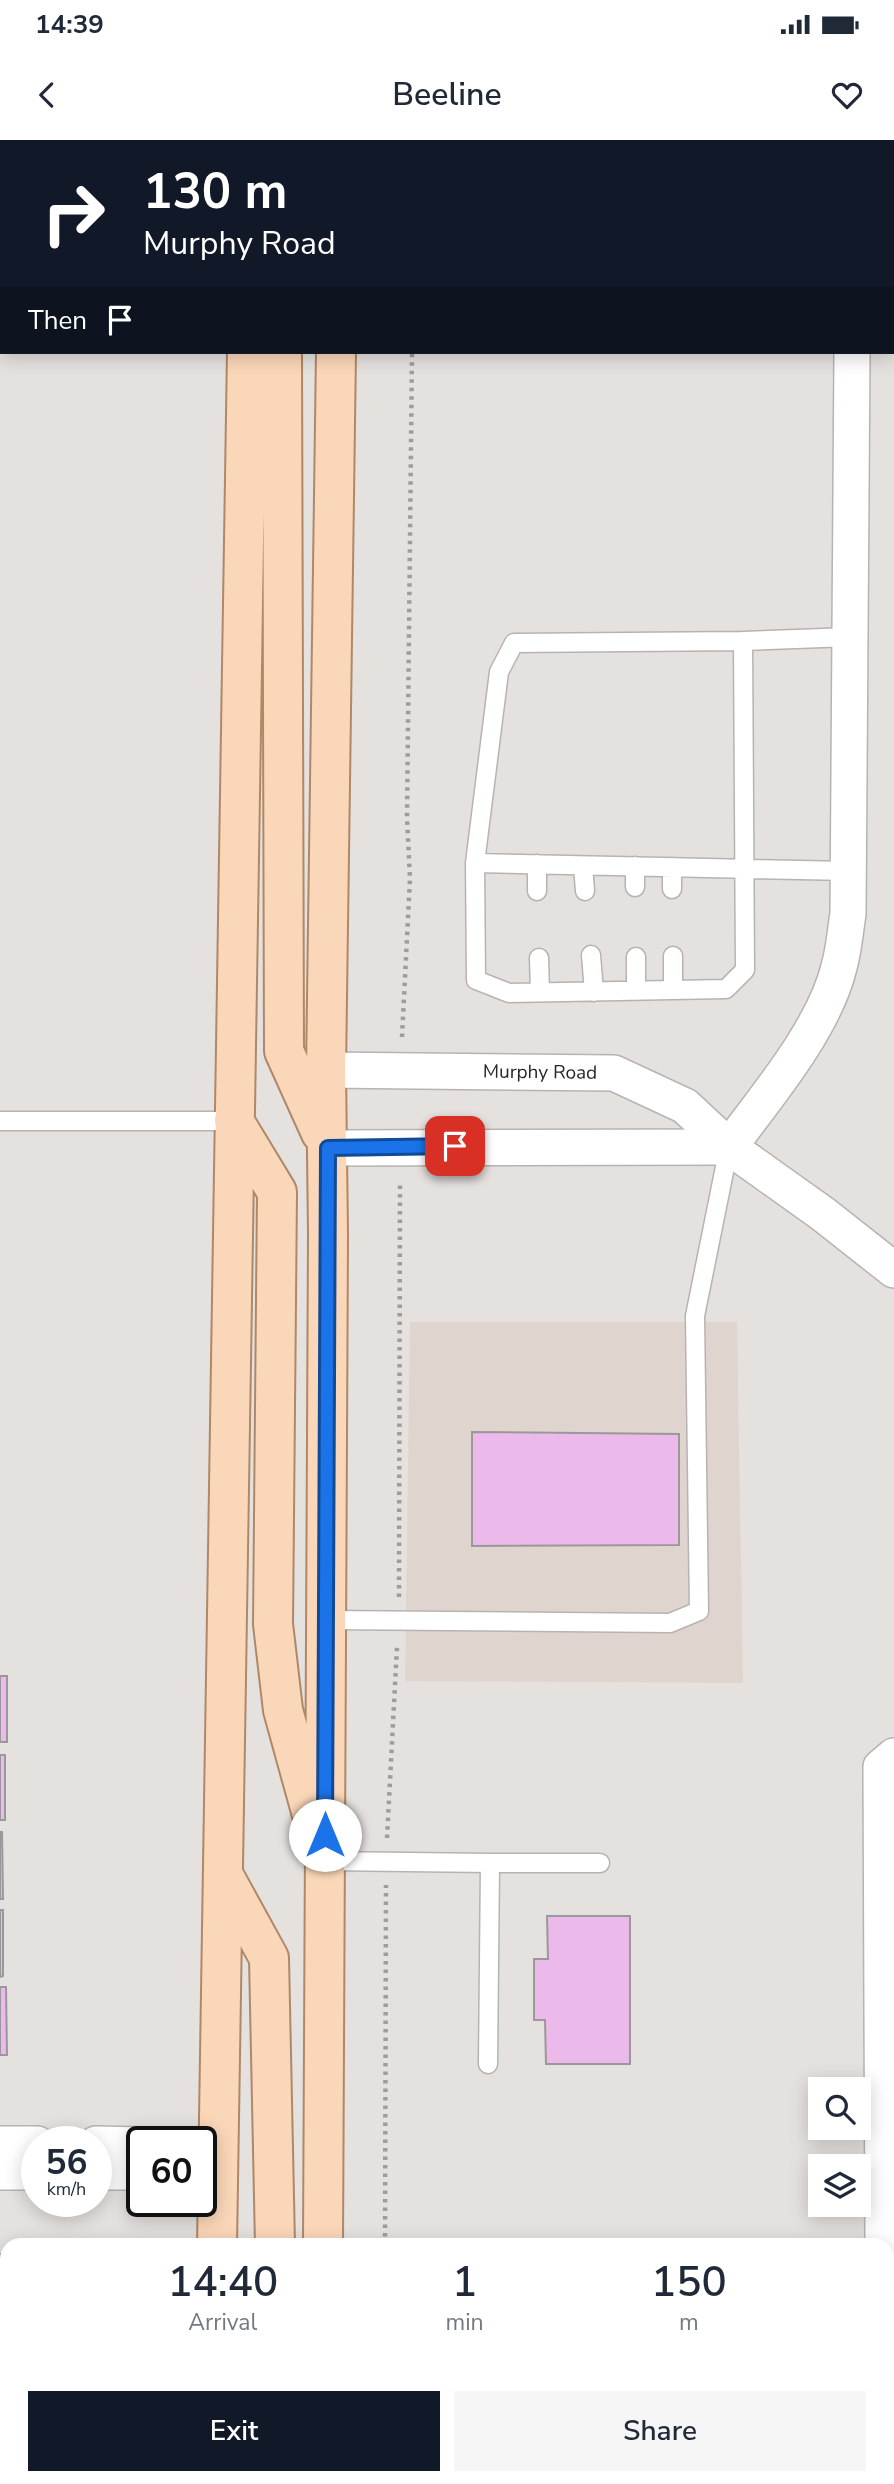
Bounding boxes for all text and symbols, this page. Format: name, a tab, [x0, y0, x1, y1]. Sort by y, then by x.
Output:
text: 14:39	[35, 7, 104, 42]
text: Beeline	[392, 73, 502, 116]
icon: back	[28, 76, 66, 114]
icon: heart	[828, 76, 866, 114]
text: 130 m	[143, 158, 287, 225]
icon: right	[28, 168, 119, 259]
text: Murphy Road	[143, 222, 336, 265]
icon: arrive	[101, 301, 139, 339]
text: Then	[28, 303, 87, 338]
street label: Murphy Road	[483, 1059, 597, 1086]
pin	[425, 1116, 485, 1176]
icon: arrive	[436, 1127, 474, 1165]
position arrow	[288, 1798, 362, 1872]
map controls	[808, 2077, 871, 2217]
button: search	[808, 2077, 871, 2140]
speed limit sign: 60	[126, 2126, 217, 2217]
text: 56	[45, 2139, 88, 2186]
button: layers	[808, 2154, 871, 2217]
text: km/h	[47, 2177, 86, 2201]
text: 14:40	[167, 2254, 278, 2311]
text: 1	[452, 2254, 477, 2311]
text: 150	[651, 2254, 727, 2311]
text: Arrival	[188, 2307, 257, 2338]
text: min	[446, 2307, 484, 2338]
text: m	[679, 2307, 699, 2338]
button: Exit	[28, 2391, 440, 2471]
button: Share	[454, 2391, 866, 2471]

